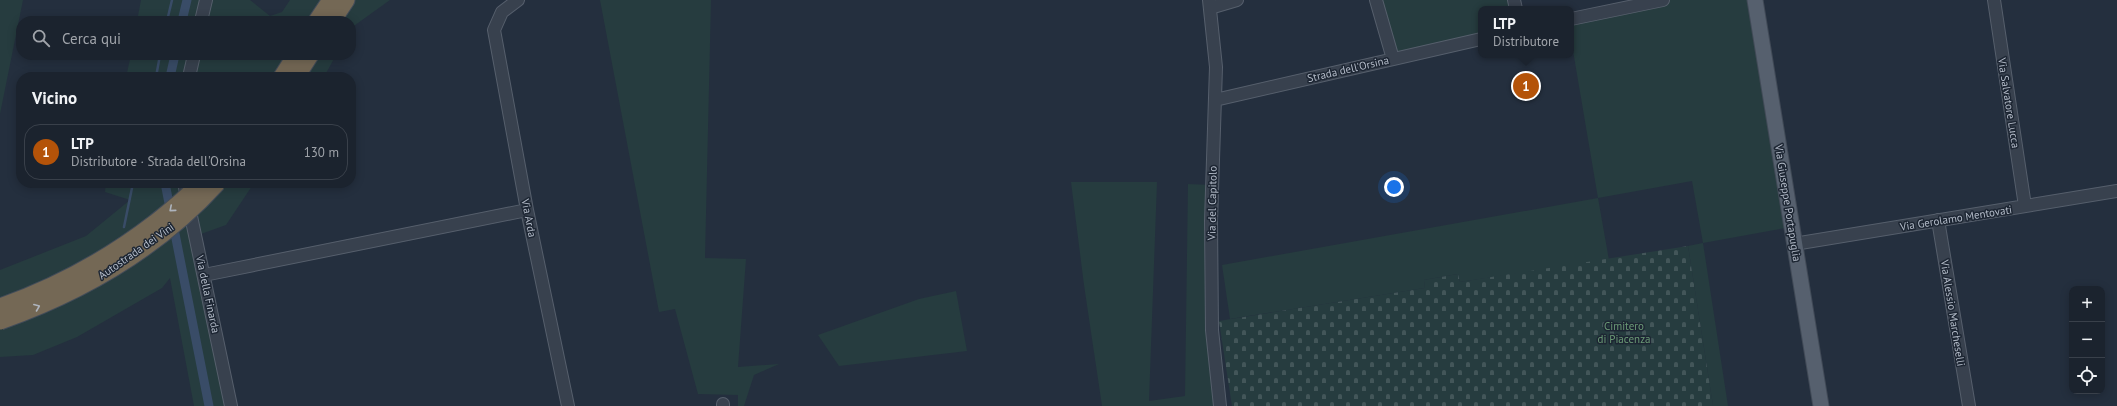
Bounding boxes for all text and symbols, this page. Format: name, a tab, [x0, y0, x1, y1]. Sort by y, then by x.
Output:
popup	[1478, 6, 1574, 58]
text: LTP	[1493, 14, 1516, 33]
search box	[16, 16, 356, 60]
icon: search	[30, 27, 52, 49]
text: Cerca qui	[62, 29, 121, 48]
text: Distributore	[1493, 33, 1559, 50]
street label: Strada dell'Orsina	[1306, 53, 1390, 85]
street label: Via Salvatore Lucca	[1995, 56, 2023, 149]
pin: 1	[1513, 71, 1539, 101]
text: Vicino	[32, 87, 77, 109]
text: LTP	[71, 134, 94, 153]
street label: Via Giuseppe Portapuglia	[1772, 143, 1804, 262]
text: 1	[42, 144, 50, 161]
text: 130 m	[304, 144, 339, 161]
text: Distributore · Strada dell'Orsina	[71, 153, 246, 170]
street label: Via del Capitolo	[1204, 166, 1220, 241]
your location	[1384, 177, 1404, 197]
street label: Via Arda	[518, 197, 540, 238]
street label: Via Gerolamo Mentovati	[1898, 202, 2013, 234]
one-way arrow	[169, 205, 176, 212]
street label: Autostrada dei Vini	[96, 220, 176, 282]
street label: Via della Finarda	[193, 253, 223, 334]
street label: Via Alessio Marcheselli	[1938, 258, 1968, 367]
map controls	[2069, 286, 2105, 394]
button: +	[2069, 286, 2105, 322]
one-way arrow	[32, 304, 40, 312]
park label: Cimitero di Piacenza	[1597, 319, 1651, 346]
button: −	[2069, 322, 2105, 358]
button: locate	[2069, 358, 2105, 394]

